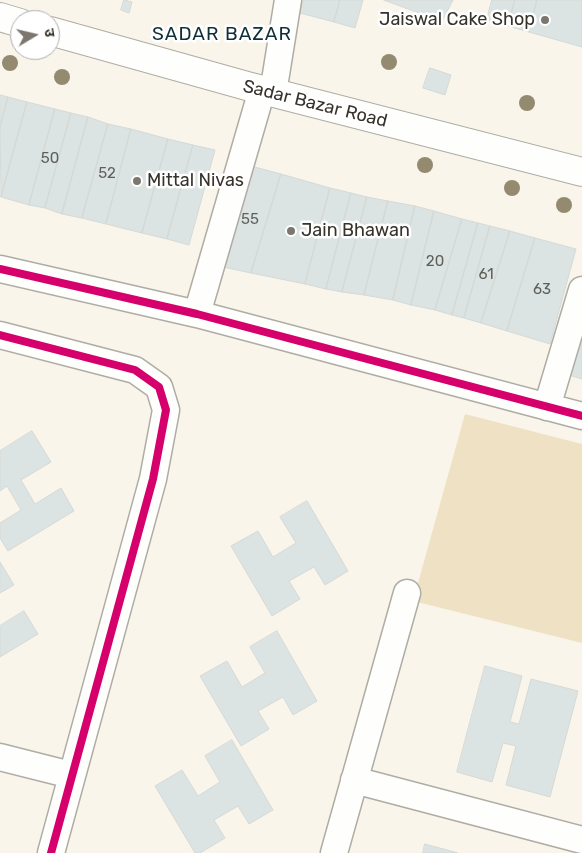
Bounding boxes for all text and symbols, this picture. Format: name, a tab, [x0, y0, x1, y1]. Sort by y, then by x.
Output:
place label: Jaiswal Cake Shop	[379, 9, 535, 31]
north arrow	[10, 10, 60, 60]
marker: Jaiswal Cake Shop	[539, 14, 551, 26]
district label: SADAR BAZAR	[151, 24, 293, 46]
text: उ	[40, 27, 58, 38]
street label: Sadar Bazar Road	[241, 76, 389, 132]
house number: 50	[41, 150, 59, 168]
house number: 52	[98, 165, 116, 183]
place label: Mittal Nivas	[147, 170, 244, 192]
marker: Mittal Nivas	[131, 175, 143, 187]
house number: 55	[241, 211, 259, 229]
place label: Jain Bhawan	[301, 220, 410, 242]
marker: Jain Bhawan	[285, 225, 297, 237]
house number: 20	[426, 253, 444, 271]
house number: 61	[478, 266, 494, 284]
house number: 63	[533, 281, 551, 299]

